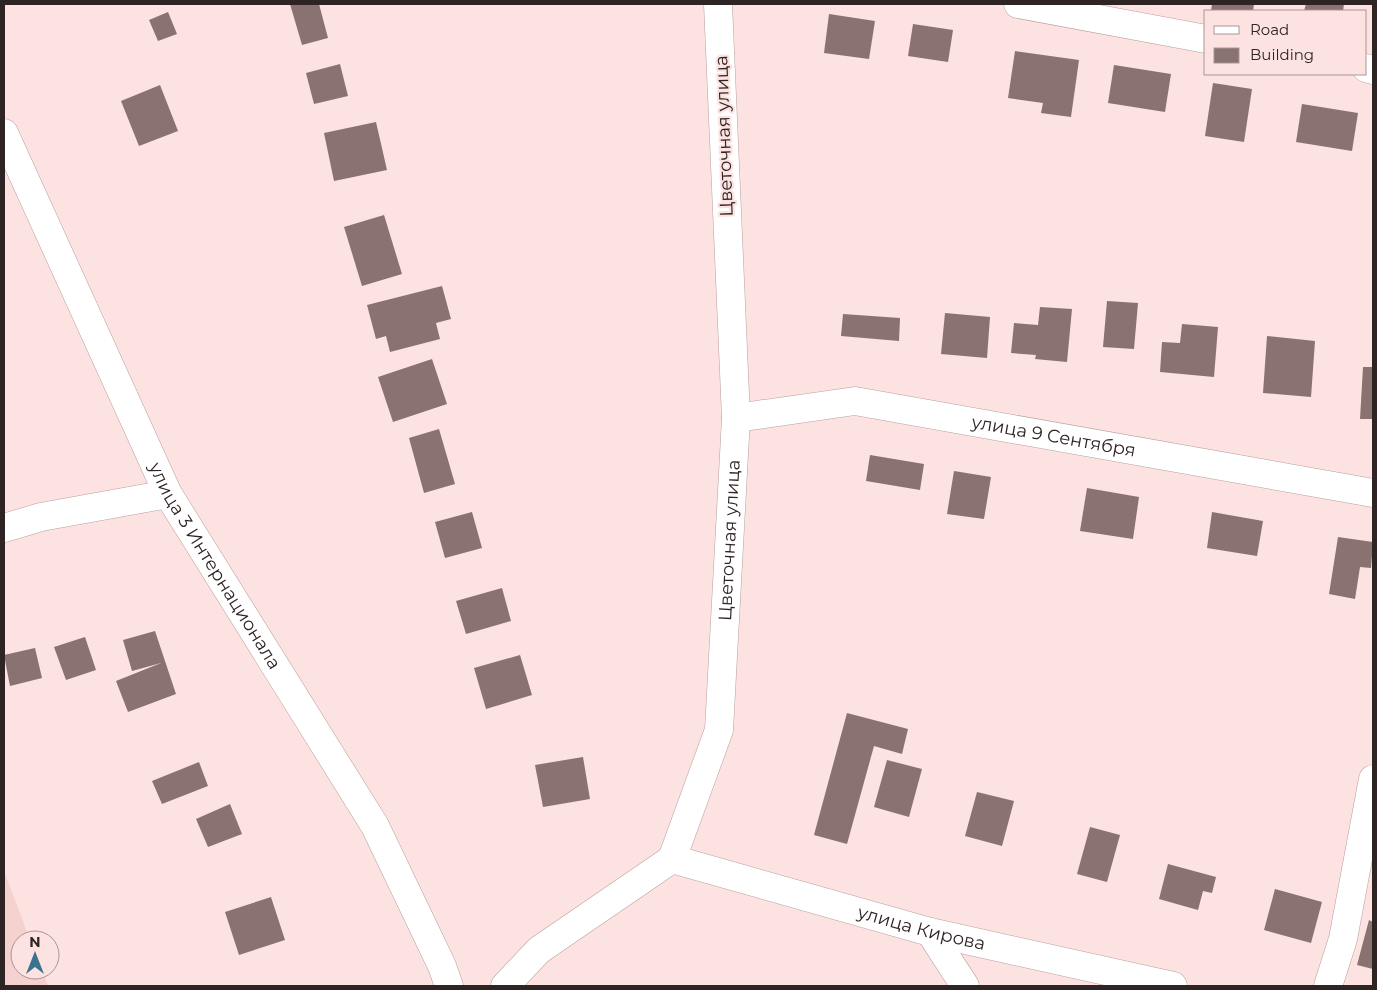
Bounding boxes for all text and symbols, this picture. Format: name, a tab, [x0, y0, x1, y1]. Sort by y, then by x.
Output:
legend	[1204, 10, 1367, 75]
text: Road	[1250, 20, 1289, 39]
text: Building	[1250, 45, 1314, 64]
street label: Цветочная улица	[710, 55, 738, 217]
street label: улица 9 Сентября	[969, 411, 1138, 462]
street label: улица 3 Интернационала	[144, 458, 285, 673]
street label: Цветочная улица	[714, 459, 745, 621]
street label: улица Кирова	[854, 901, 987, 955]
north arrow	[10, 930, 60, 980]
text: N	[29, 933, 41, 951]

